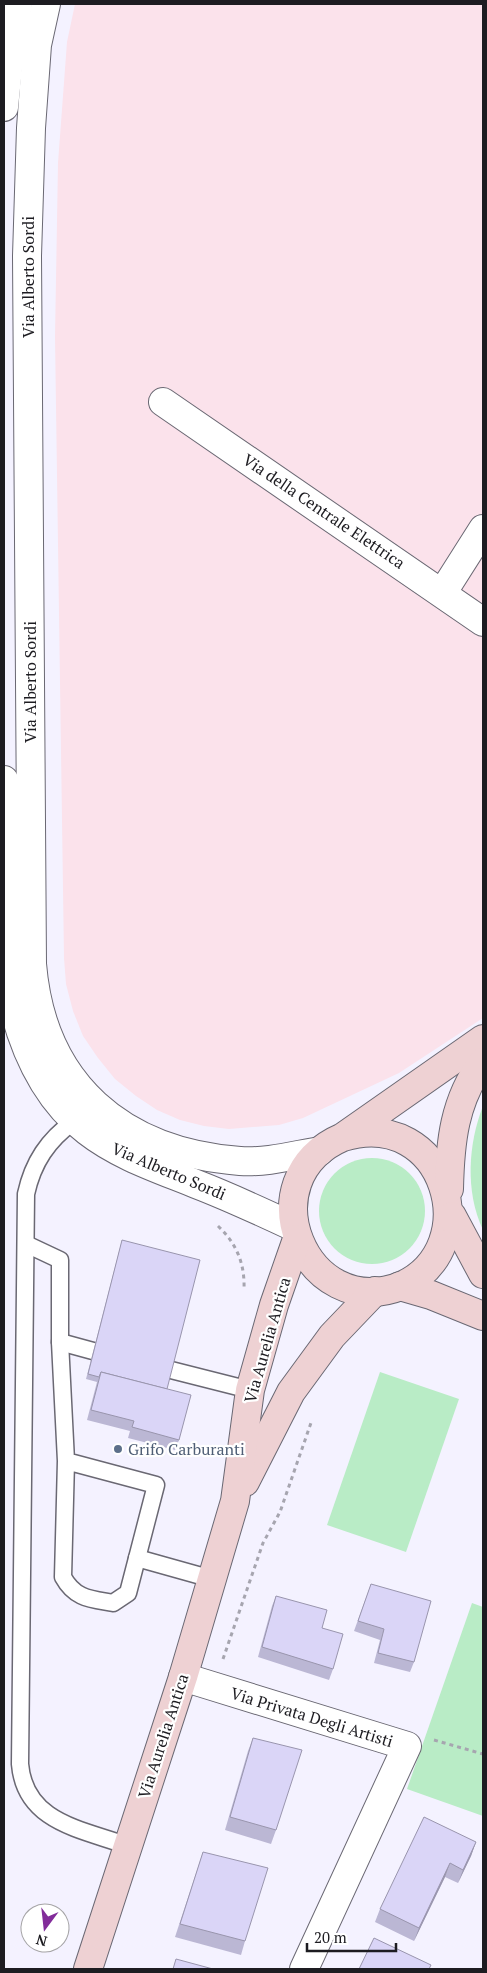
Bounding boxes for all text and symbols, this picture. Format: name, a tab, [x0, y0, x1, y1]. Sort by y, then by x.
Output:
street label: Via Alberto Sordi	[17, 216, 39, 338]
street label: Via della Centrale Elettrica	[239, 448, 409, 574]
street label: Via Alberto Sordi	[19, 621, 41, 743]
street label: Via Alberto Sordi	[109, 1137, 230, 1205]
street label: Via Aurelia Antica	[239, 1275, 295, 1405]
place label: Grifo Carburanti	[128, 1438, 245, 1460]
marker: Grifo Carburanti	[112, 1443, 124, 1455]
street label: Via Aurelia Antica	[132, 1671, 194, 1801]
street label: Via Privata Degli Artisti	[228, 1682, 396, 1752]
north arrow	[20, 1903, 70, 1953]
scale bar	[307, 1920, 396, 1952]
text: 20 m	[314, 1927, 347, 1947]
text: N	[34, 1930, 49, 1952]

